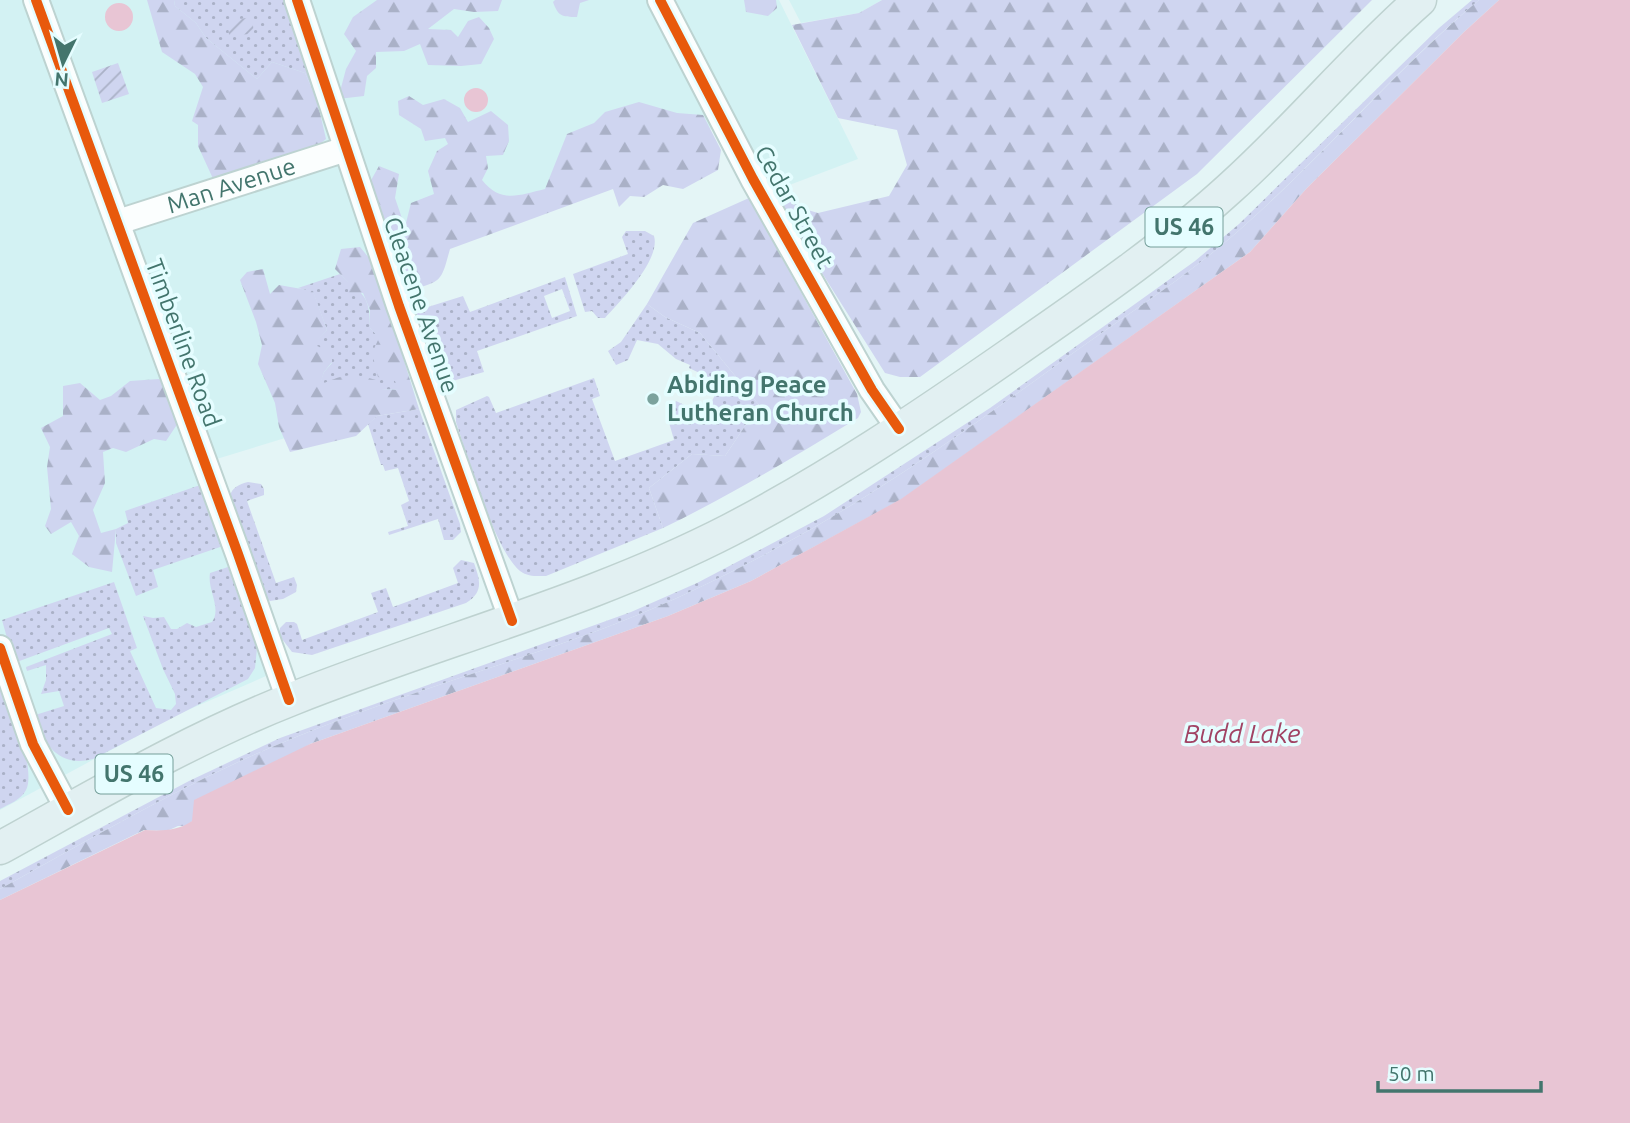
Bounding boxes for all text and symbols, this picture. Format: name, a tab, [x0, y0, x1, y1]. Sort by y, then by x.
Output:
north arrow	[28, 28, 98, 98]
text: N	[53, 68, 70, 92]
street label: Cedar Street	[750, 141, 839, 273]
street label: Man Avenue	[164, 152, 299, 218]
road number: US 46	[1146, 208, 1222, 246]
street label: Cleacene Avenue	[379, 213, 464, 396]
street label: Timberline Road	[141, 255, 226, 430]
place label: Abiding Peace Lutheran Church	[667, 371, 854, 426]
marker: Abiding Peace Lutheran Church	[645, 391, 661, 407]
water label: Budd Lake	[1184, 719, 1300, 748]
road number: US 46	[96, 754, 172, 794]
scale bar	[1378, 1050, 1541, 1094]
text: 50 m	[1388, 1061, 1435, 1085]

